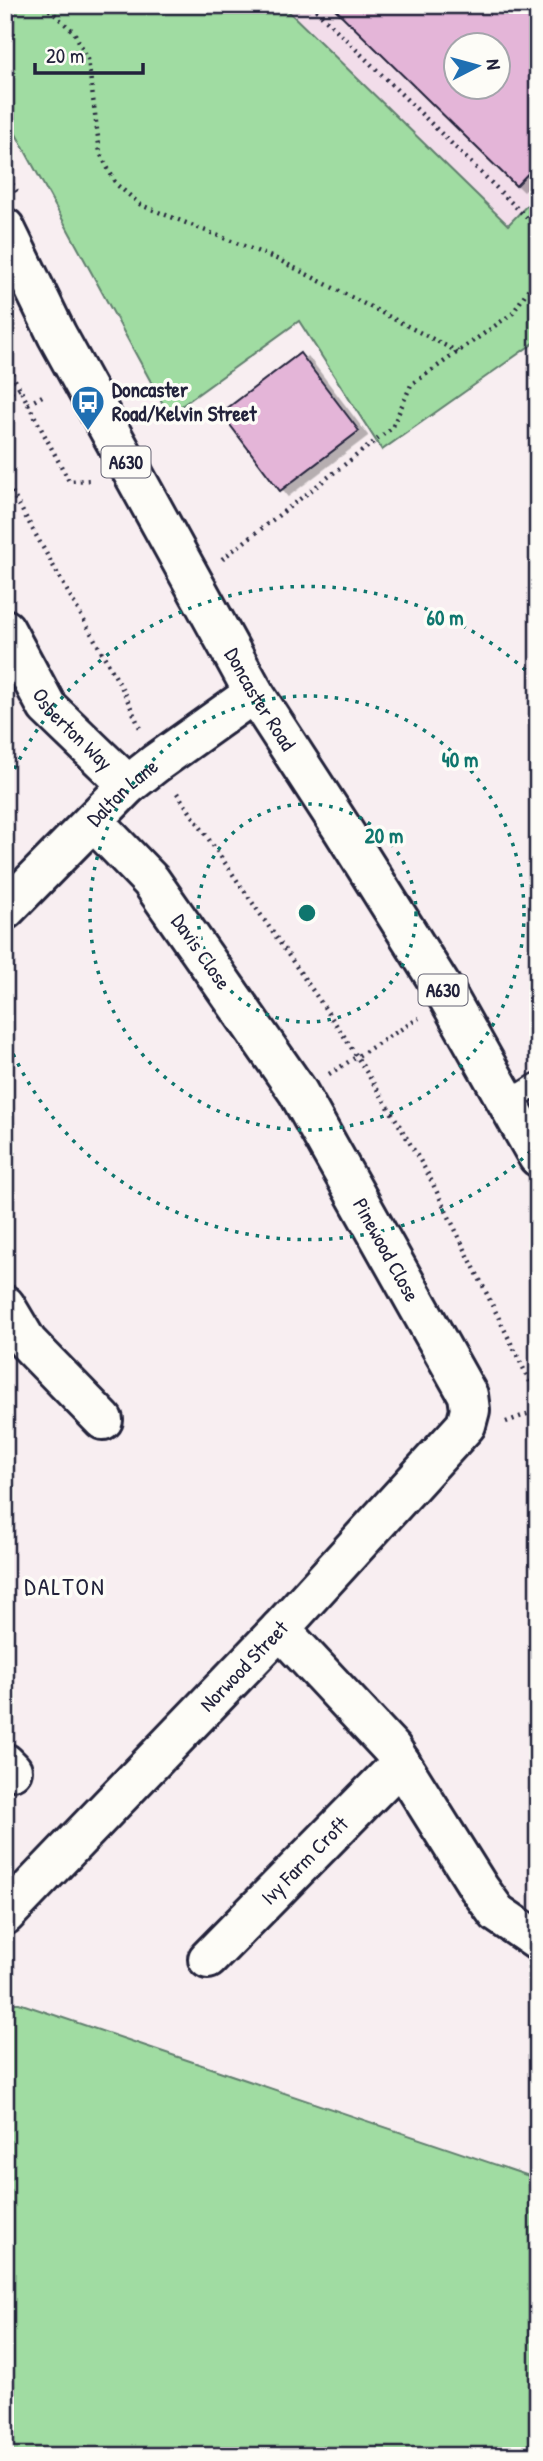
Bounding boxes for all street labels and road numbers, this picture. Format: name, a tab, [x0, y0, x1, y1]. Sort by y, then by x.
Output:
road number: A630	[102, 446, 150, 477]
street label: Doncaster Road	[218, 643, 303, 756]
street label: Osberton Way	[26, 683, 119, 777]
street label: Dalton Lane	[80, 752, 164, 833]
street label: Davis Close	[165, 908, 238, 995]
road number: A630	[418, 974, 467, 1006]
street label: Pinewood Close	[346, 1193, 427, 1307]
street label: Norwood Street	[193, 1614, 295, 1718]
street label: Ivy Farm Croft	[254, 1809, 355, 1911]

